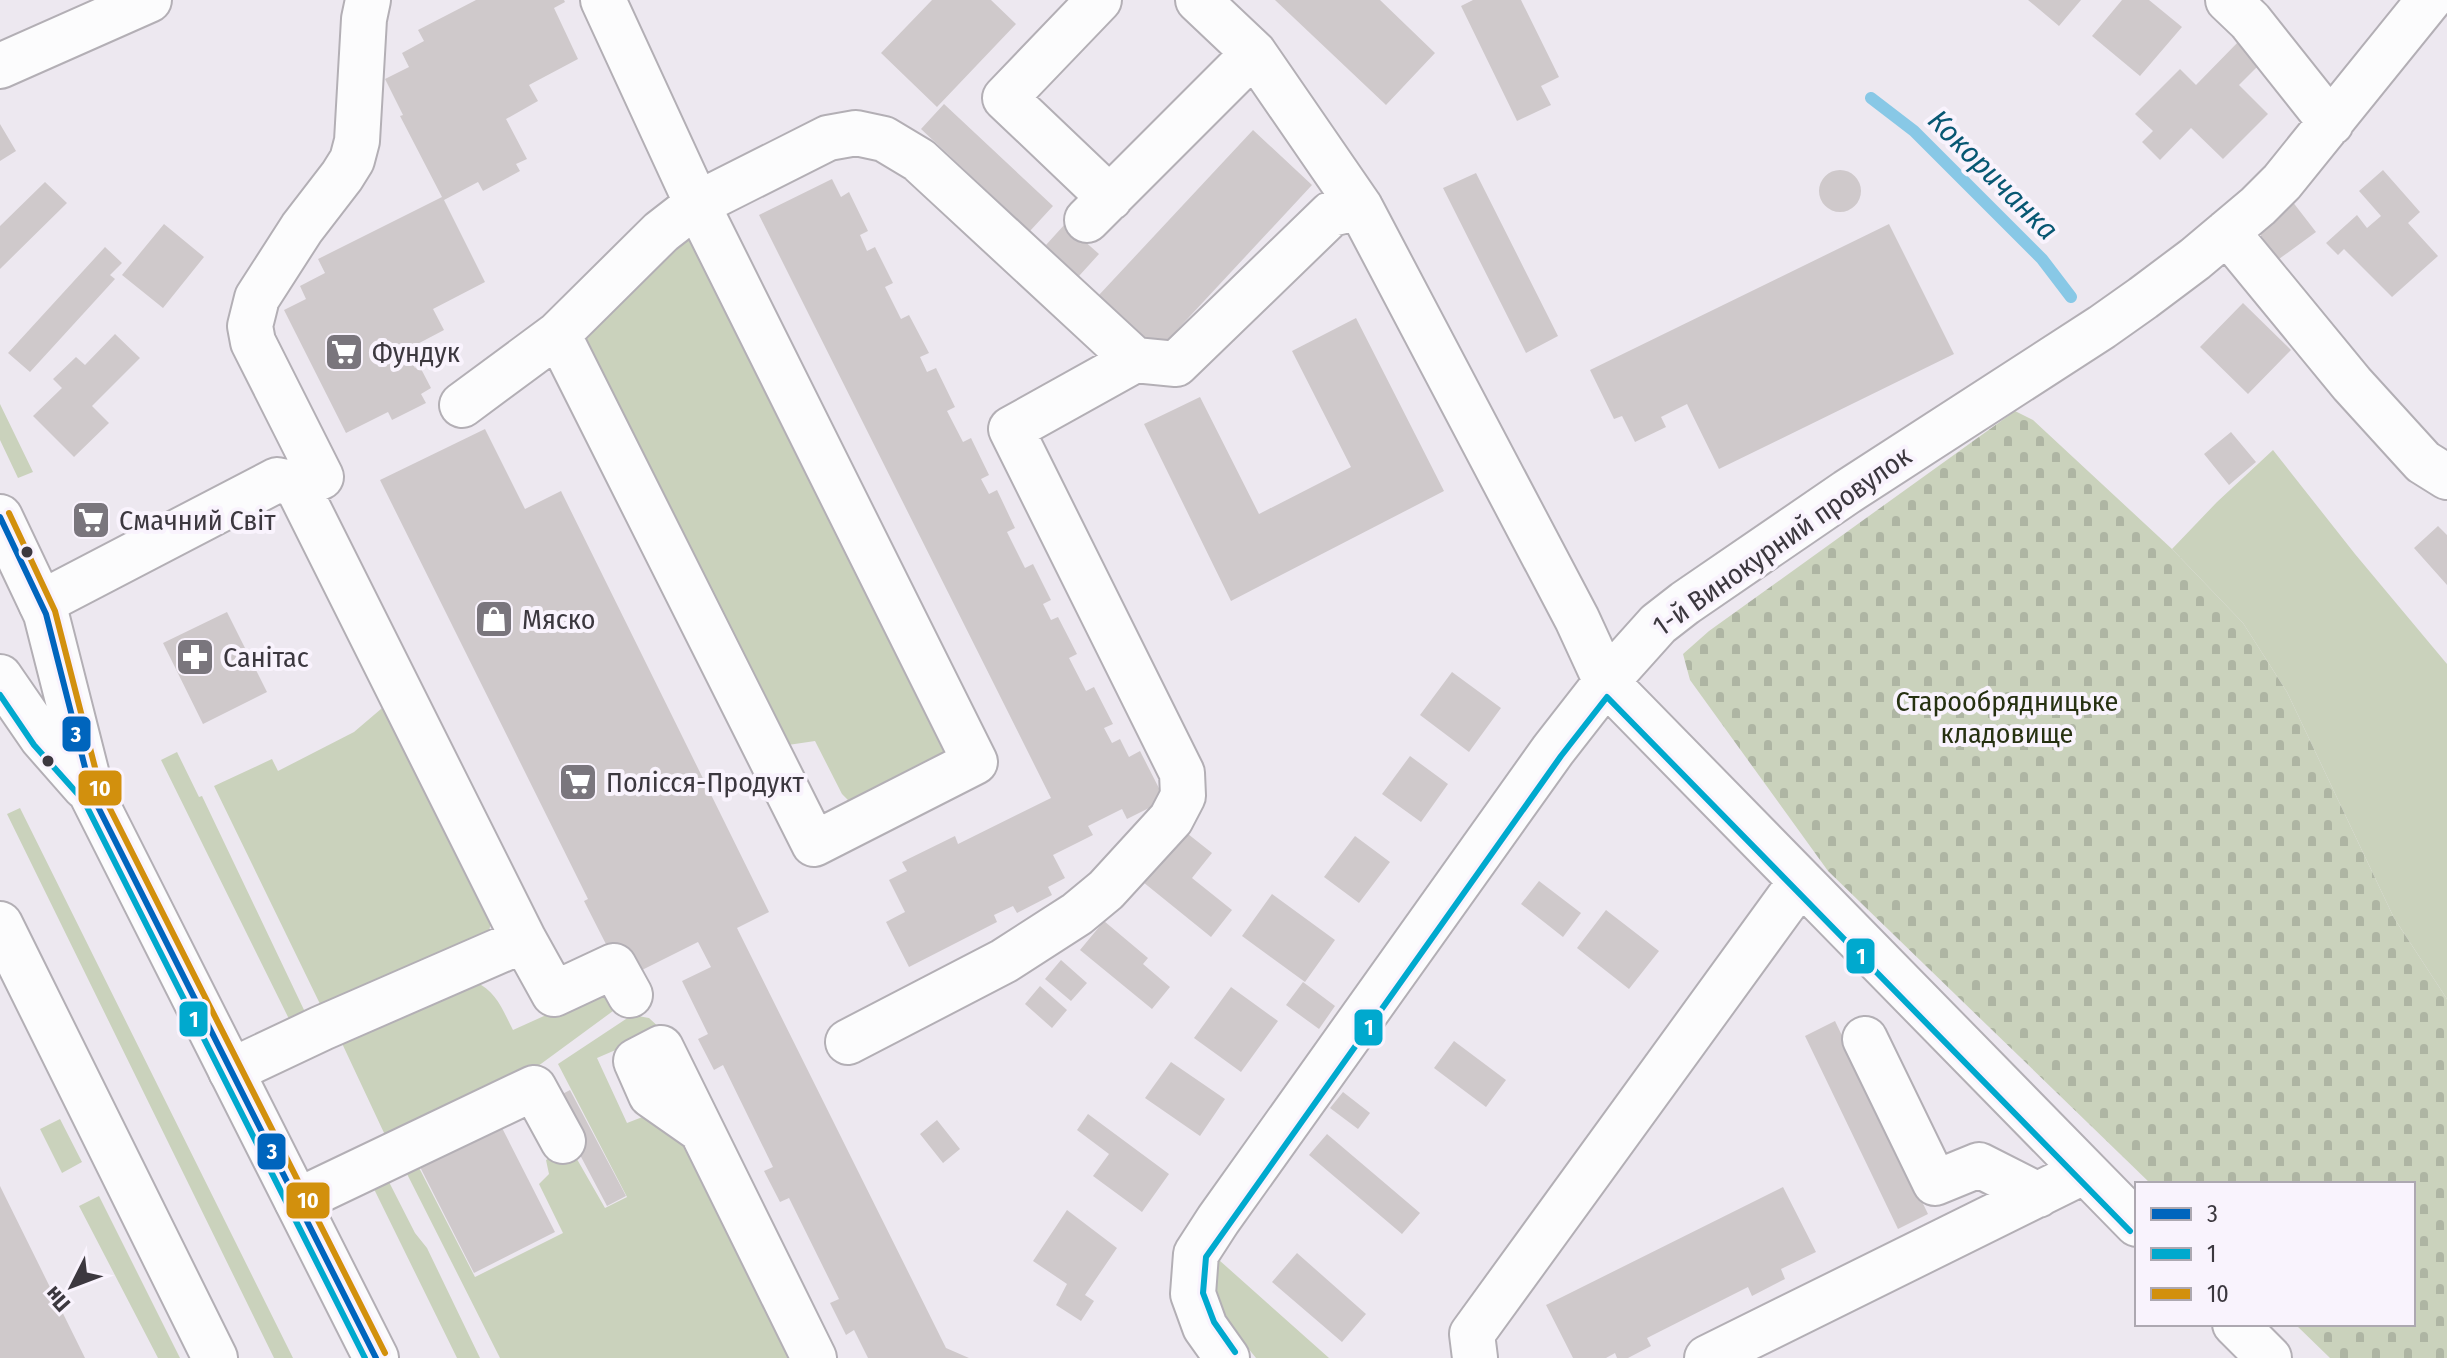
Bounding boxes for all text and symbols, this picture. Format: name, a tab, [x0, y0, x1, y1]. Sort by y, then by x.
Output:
water label: Кокоричанка	[1921, 103, 2065, 247]
supermarket icon: Фундук	[323, 331, 365, 373]
place label: Фундук	[372, 336, 460, 369]
street label: 1-й Винокурний провулок	[1647, 439, 1917, 643]
supermarket icon: Смачний Світ	[70, 499, 112, 541]
place label: Смачний Світ	[119, 504, 276, 537]
unlabelled marker	[19, 544, 35, 560]
shop icon: Мяско	[473, 598, 515, 640]
place label: Мяско	[522, 603, 595, 636]
pharmacy icon: Санітас	[174, 636, 216, 678]
place label: Санітас	[223, 641, 309, 674]
park label: Старообрядницьке кладовище	[1896, 685, 2118, 750]
line badge: 3	[61, 715, 92, 753]
text: 3	[70, 721, 81, 748]
unlabelled marker	[40, 753, 56, 769]
supermarket icon: Полісся-Продукт	[557, 761, 599, 803]
place label: Полісся-Продукт	[606, 766, 804, 799]
line badge: 10	[77, 769, 123, 807]
text: 10	[89, 775, 111, 802]
line badge: 1	[1845, 937, 1876, 975]
text: 1	[1856, 943, 1866, 970]
line badge: 1	[178, 1000, 209, 1038]
text: 1	[189, 1006, 199, 1033]
line badge: 1	[1353, 1008, 1384, 1047]
text: 1	[1364, 1014, 1374, 1041]
line badge: 3	[256, 1132, 287, 1171]
text: 3	[266, 1138, 277, 1165]
line badge: 10	[285, 1181, 331, 1220]
legend	[2135, 1182, 2415, 1326]
text: 10	[297, 1187, 319, 1214]
text: 3	[2207, 1200, 2218, 1228]
text: 1	[2207, 1240, 2216, 1268]
north arrow	[32, 1246, 112, 1326]
text: 10	[2207, 1280, 2229, 1308]
text: Пн	[39, 1281, 76, 1317]

